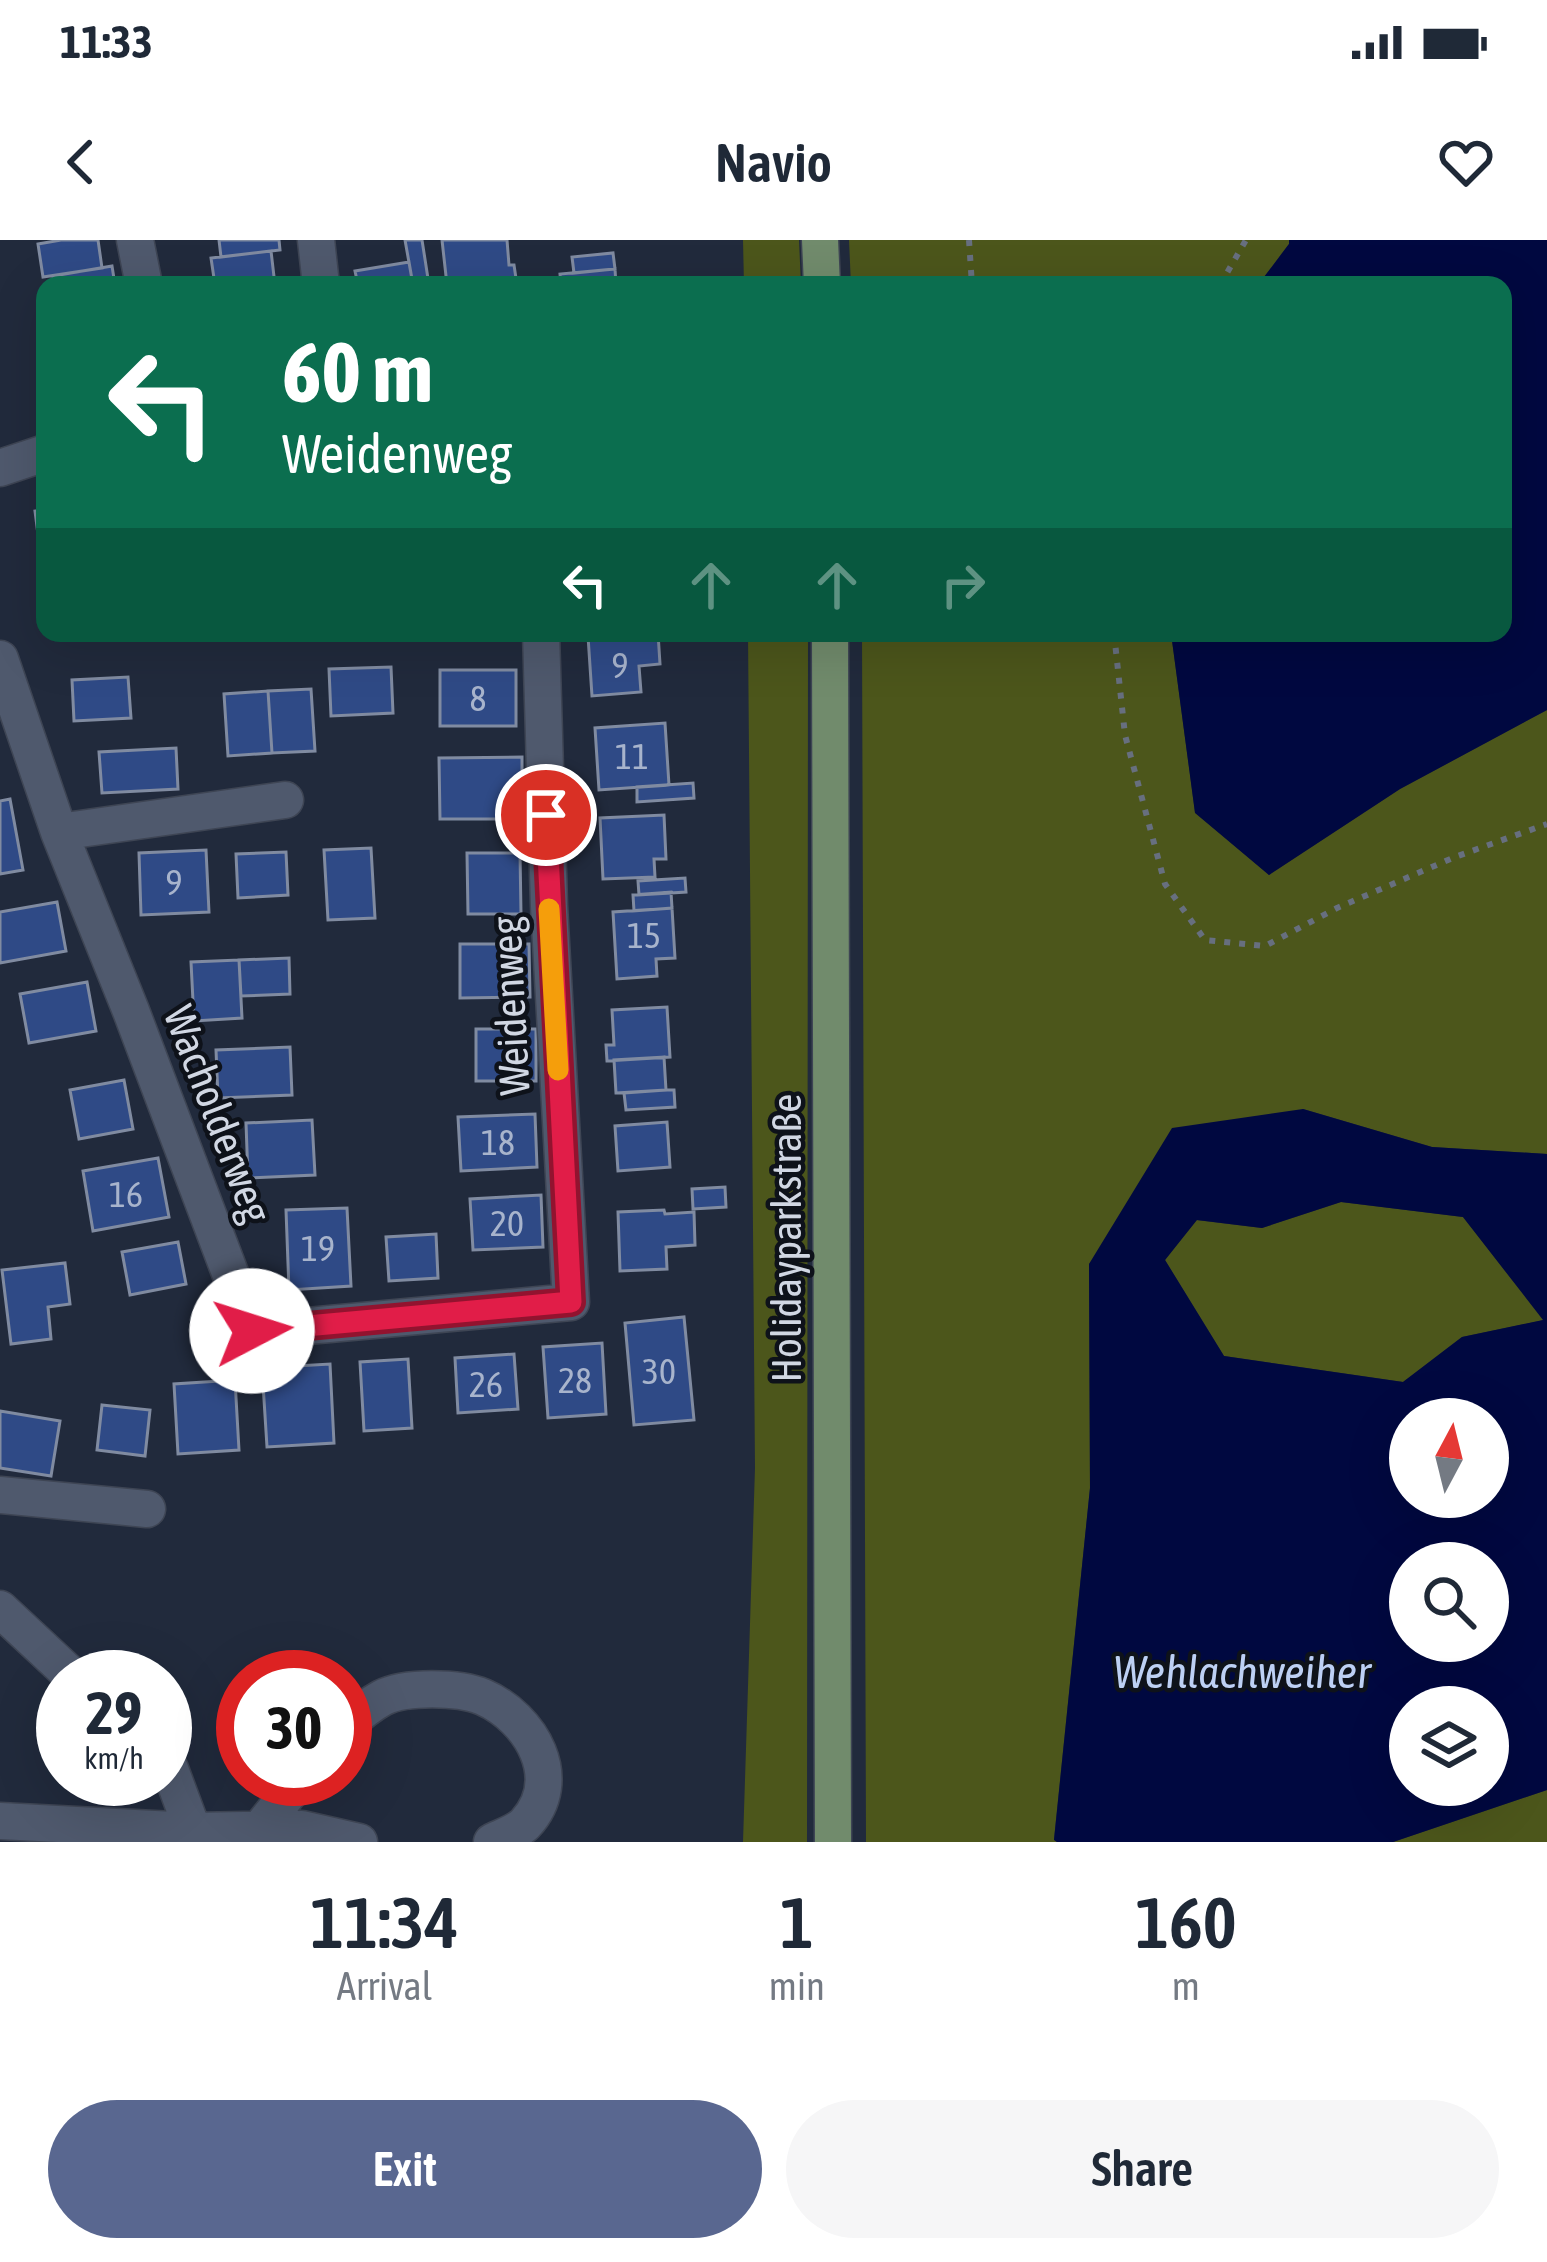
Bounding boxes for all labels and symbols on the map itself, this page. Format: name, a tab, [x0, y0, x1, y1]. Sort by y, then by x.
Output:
house number: 9	[612, 644, 628, 686]
house number: 8	[470, 677, 486, 719]
house number: 11	[615, 735, 649, 777]
pin	[495, 764, 597, 866]
house number: 9	[166, 861, 182, 903]
house number: 15	[627, 914, 661, 956]
street label: Weidenweg	[481, 915, 539, 1097]
street label: Wacholderweg	[155, 999, 281, 1229]
street label: Holidayparkstraße	[762, 1094, 810, 1382]
house number: 18	[481, 1121, 515, 1163]
house number: 16	[109, 1173, 143, 1215]
house number: 20	[490, 1202, 524, 1244]
house number: 19	[301, 1227, 335, 1269]
position arrow	[189, 1268, 315, 1394]
house number: 30	[642, 1350, 676, 1392]
house number: 28	[558, 1359, 592, 1401]
house number: 26	[469, 1363, 503, 1405]
north arrow	[1389, 1398, 1509, 1518]
water label: Wehlachweiher	[1114, 1646, 1372, 1698]
speed limit sign: 30	[216, 1650, 372, 1806]

